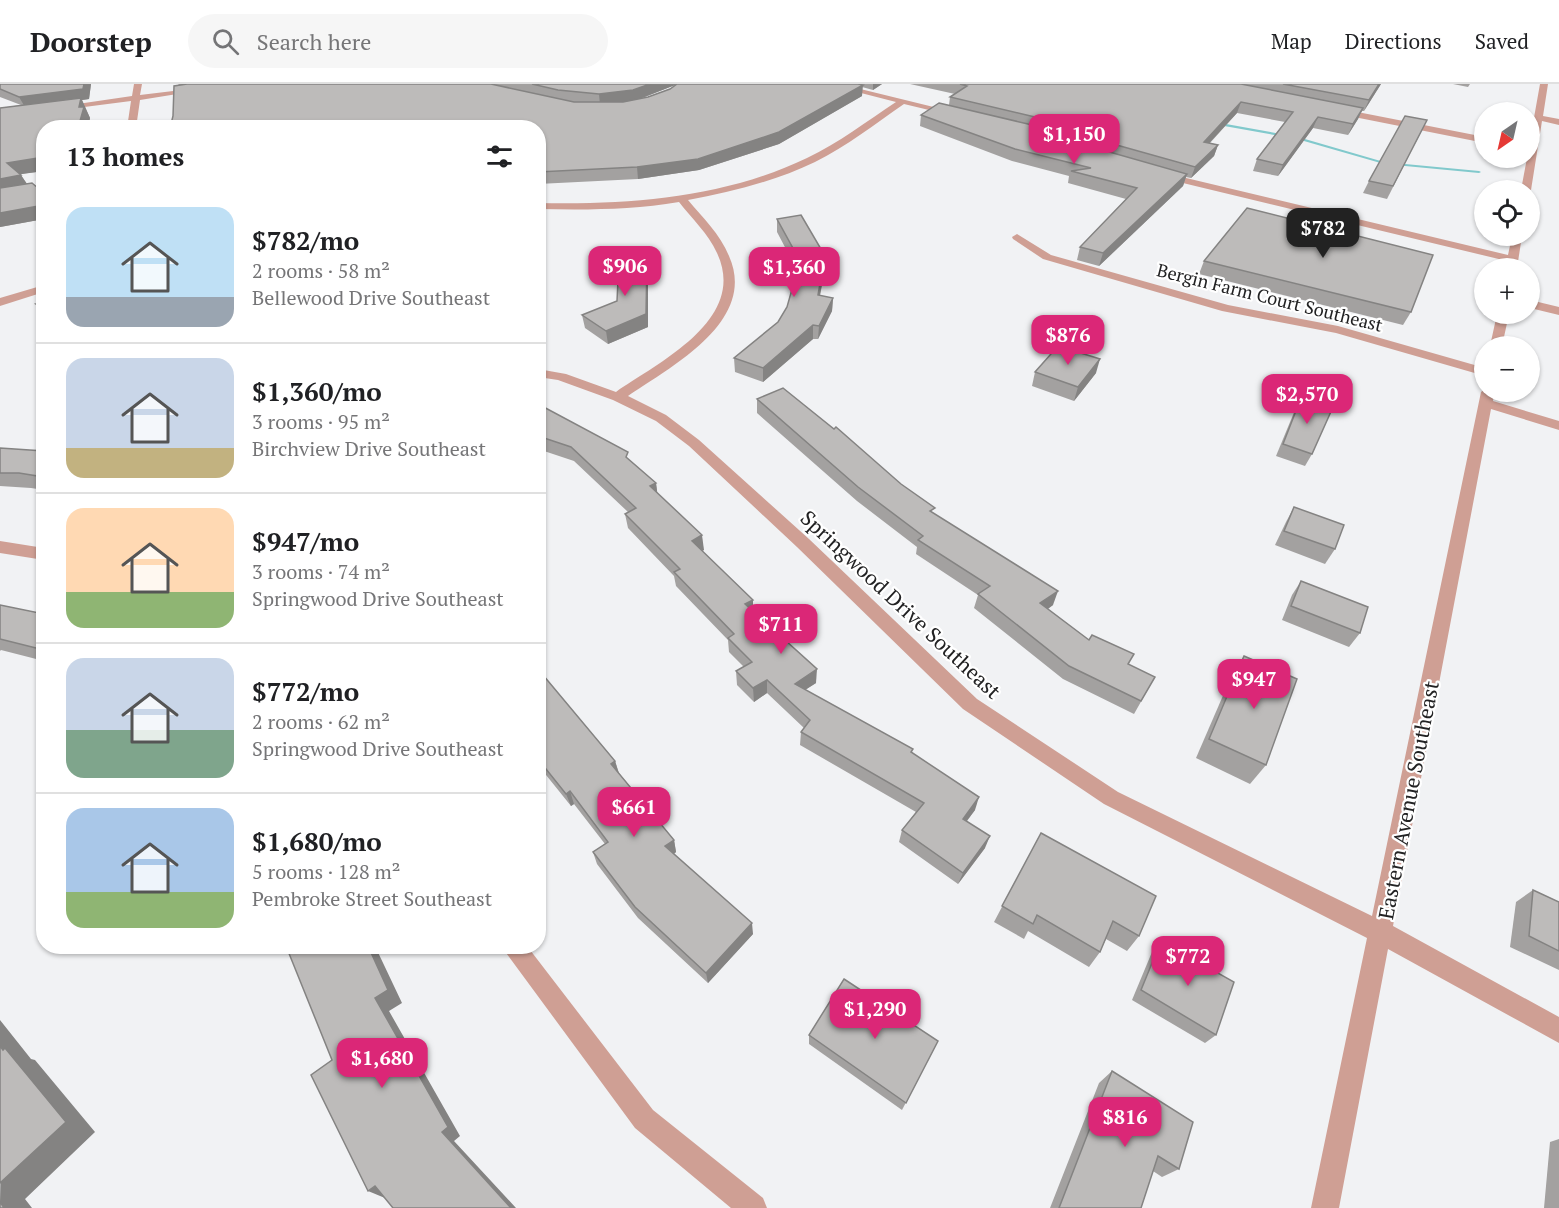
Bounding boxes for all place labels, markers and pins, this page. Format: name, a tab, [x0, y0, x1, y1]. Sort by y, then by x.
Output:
pin: $1,150	[1025, 114, 1123, 165]
pin: $782	[1287, 208, 1359, 259]
pin: $906	[589, 246, 661, 297]
pin: $1,360	[745, 247, 843, 298]
pin: $876	[1032, 315, 1104, 366]
pin: $2,570	[1258, 374, 1356, 425]
pin: $711	[745, 604, 817, 655]
pin: $947	[1218, 659, 1290, 710]
pin: $661	[598, 787, 670, 838]
pin: $772	[1152, 936, 1224, 987]
pin: $1,290	[826, 989, 924, 1040]
pin: $1,680	[333, 1038, 431, 1089]
pin: $816	[1089, 1097, 1161, 1148]

